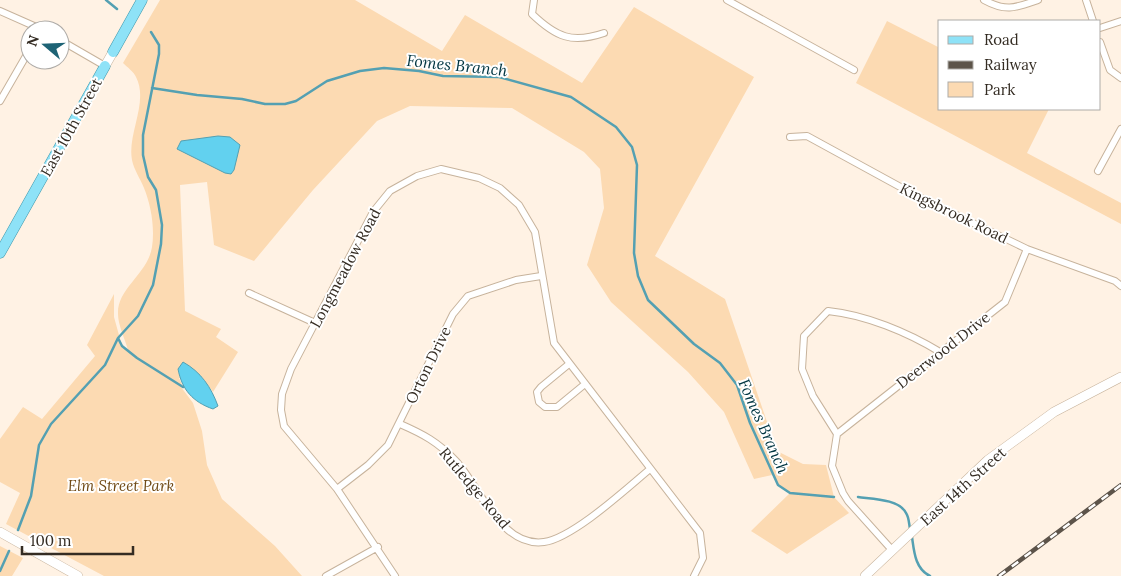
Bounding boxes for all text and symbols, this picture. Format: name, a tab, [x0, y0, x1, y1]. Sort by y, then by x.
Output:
north arrow	[20, 20, 70, 70]
legend	[938, 20, 1101, 110]
text: Road	[984, 30, 1019, 49]
text: N	[22, 33, 43, 49]
water label: Fomes Branch	[405, 50, 509, 80]
text: Railway	[984, 55, 1037, 74]
street label: East 10th Street	[36, 74, 106, 180]
text: Park	[984, 80, 1015, 99]
street label: Kingsbrook Road	[897, 179, 1011, 247]
street label: Longmeadow Road	[306, 205, 384, 331]
street label: Deerwood Drive	[892, 307, 994, 393]
street label: Orton Drive	[401, 323, 455, 407]
water label: Fomes Branch	[734, 376, 794, 476]
street label: East 14th Street	[916, 442, 1010, 529]
street label: Rutledge Road	[435, 443, 515, 533]
park label: Elm Street Park	[68, 476, 174, 495]
scale bar	[22, 524, 134, 556]
text: 100 m	[30, 531, 71, 550]

